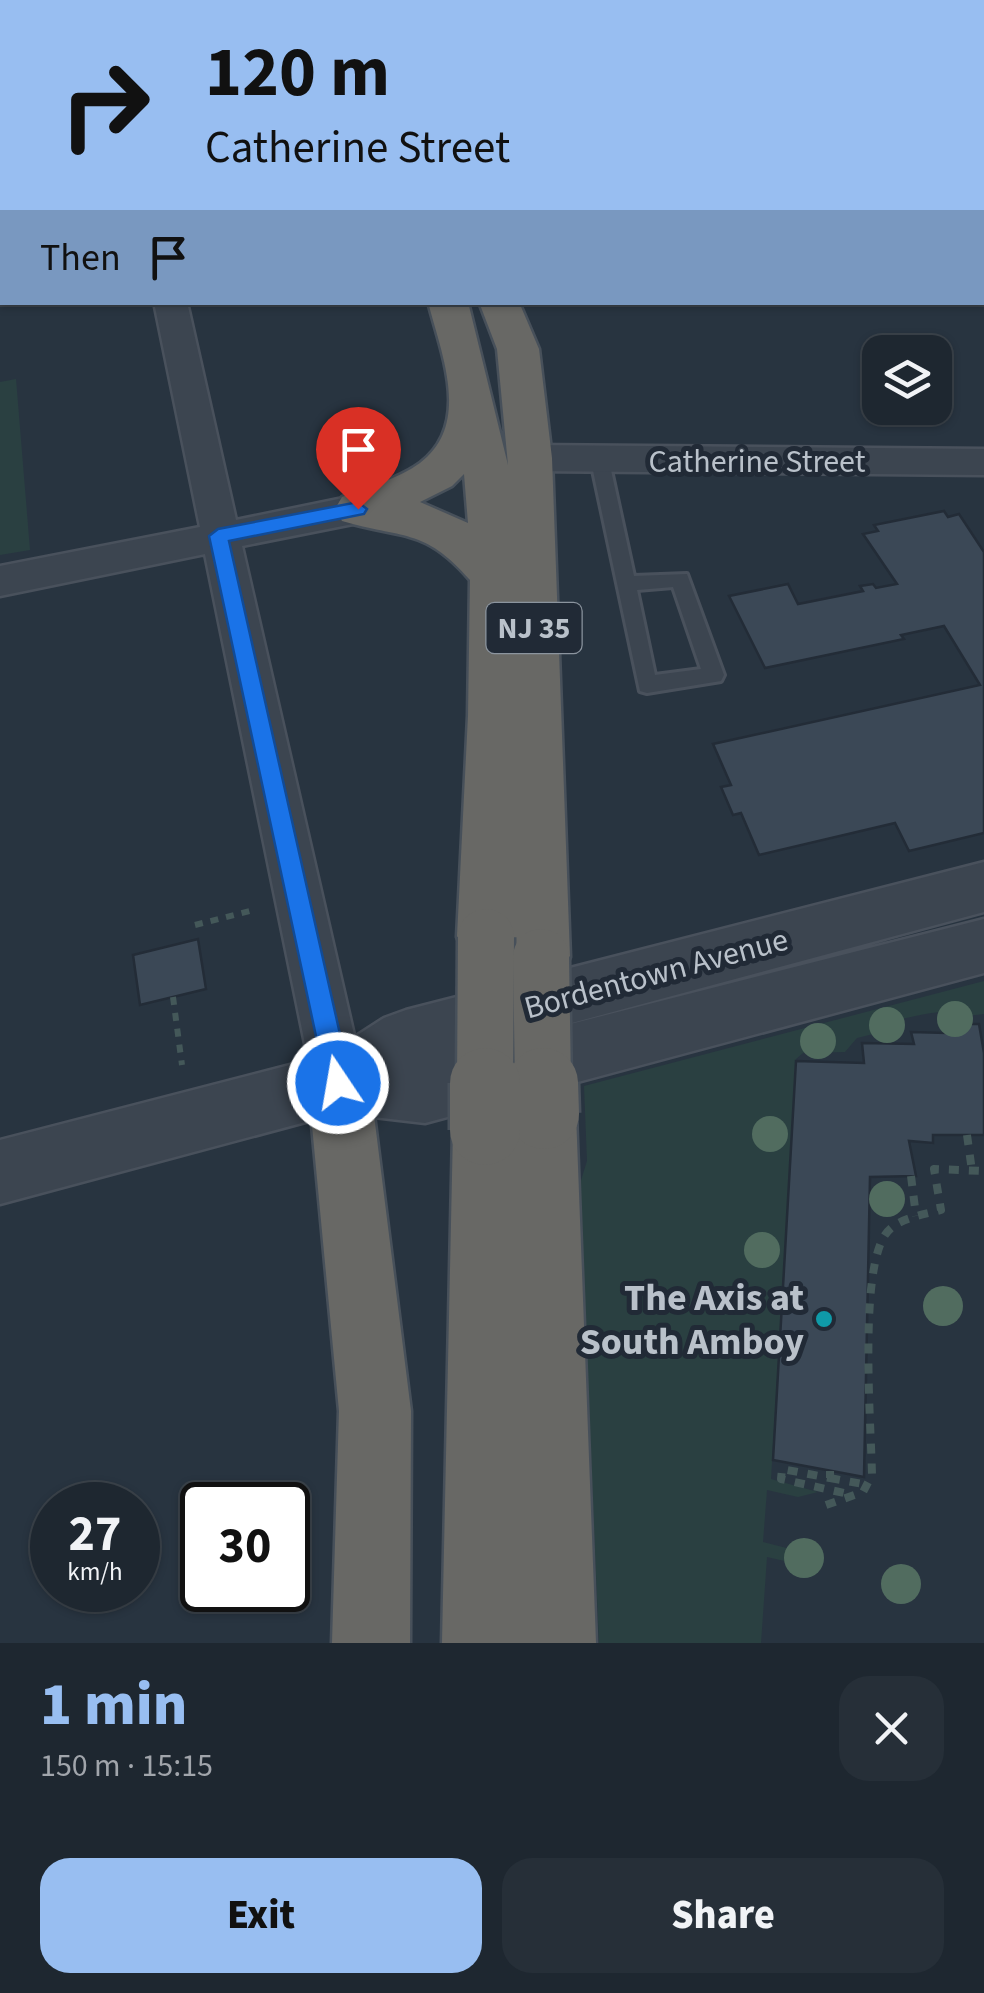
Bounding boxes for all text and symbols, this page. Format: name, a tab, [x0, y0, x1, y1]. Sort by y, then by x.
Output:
text: 120 m	[205, 23, 390, 123]
icon: right	[40, 40, 170, 170]
text: Catherine Street	[205, 116, 510, 180]
icon: arrive	[141, 230, 196, 285]
text: Then	[40, 231, 121, 285]
map controls	[862, 335, 952, 425]
button: layers	[862, 335, 952, 425]
pin	[316, 407, 401, 510]
icon: arrive	[331, 422, 386, 477]
street label: Catherine Street	[649, 439, 866, 485]
road number: NJ 35	[486, 603, 582, 653]
street label: Bordentown Avenue	[519, 917, 793, 1031]
position arrow	[286, 1031, 390, 1135]
place label: The Axis at South Amboy	[580, 1271, 804, 1369]
marker: The Axis at South Amboy	[813, 1308, 835, 1330]
speed limit sign: 30	[180, 1482, 310, 1612]
text: 27	[69, 1499, 121, 1570]
text: km/h	[67, 1554, 123, 1590]
text: 1 min	[40, 1663, 187, 1748]
button: close	[839, 1676, 944, 1781]
text: 150 m · 15:15	[40, 1743, 213, 1789]
button: Exit	[40, 1858, 482, 1973]
button: Share	[502, 1858, 944, 1973]

